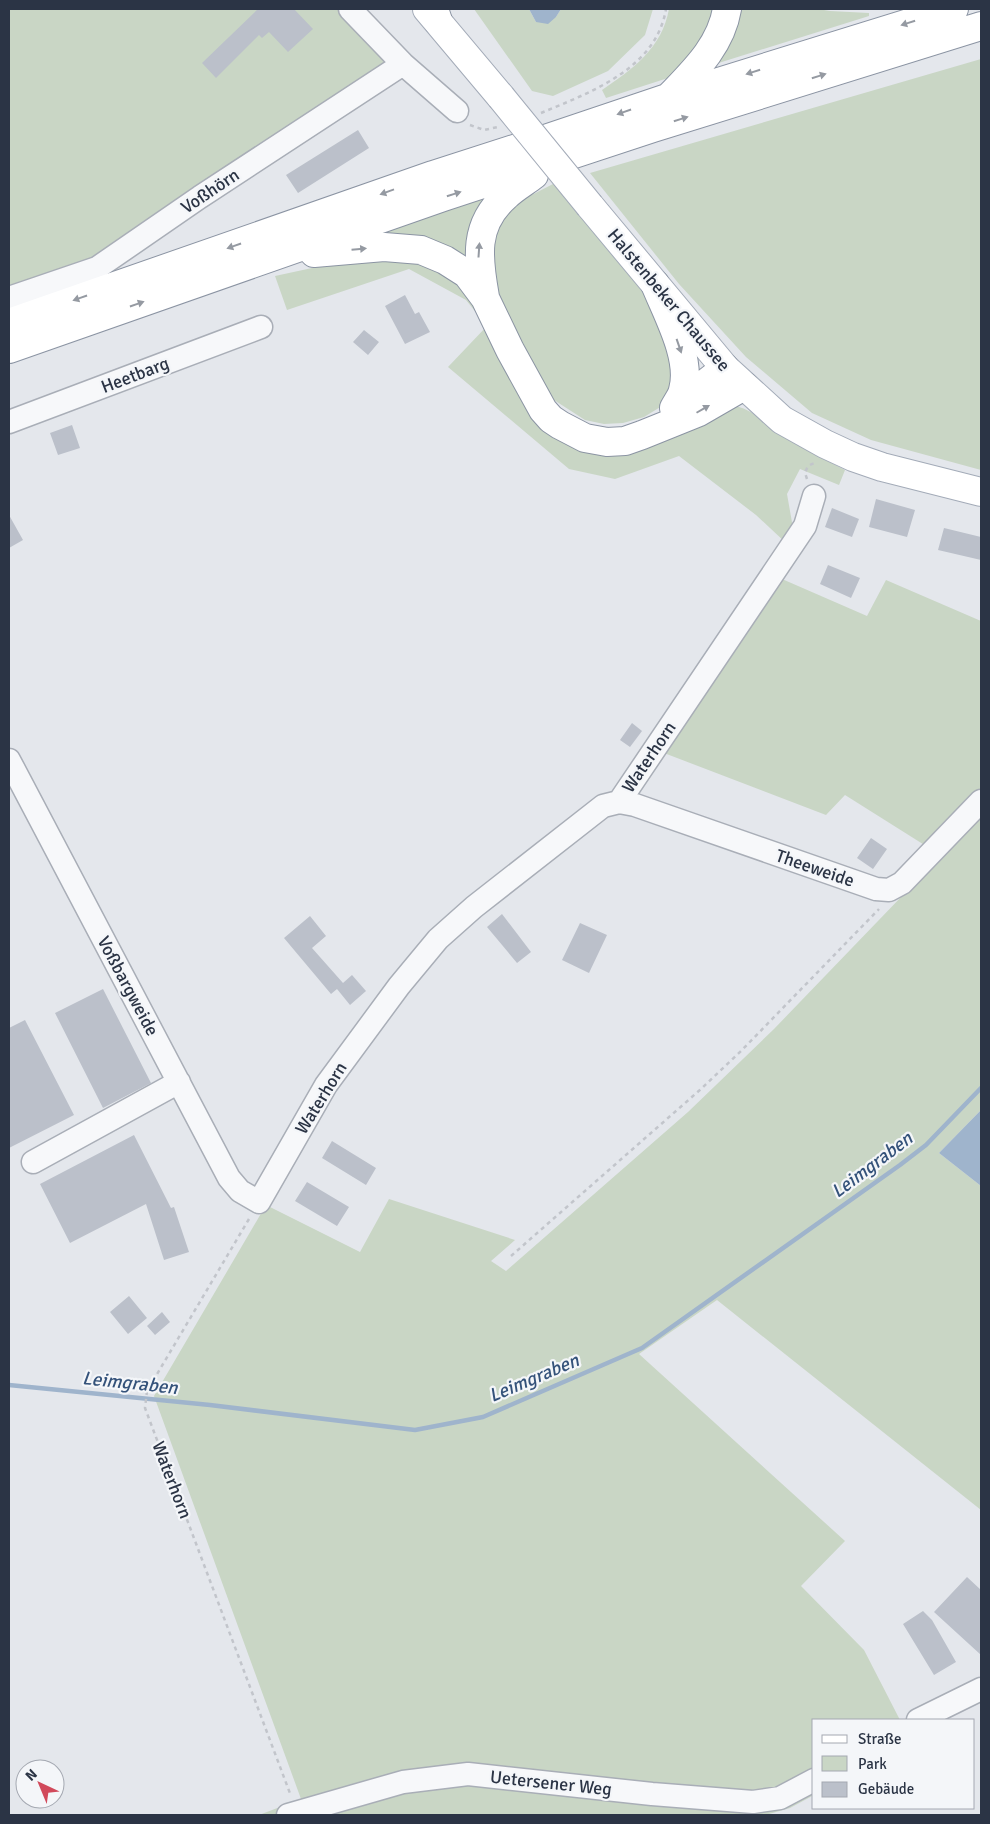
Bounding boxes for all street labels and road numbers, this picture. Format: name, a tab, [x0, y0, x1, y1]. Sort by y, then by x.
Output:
street label: Voßhörn	[177, 164, 243, 218]
street label: Halstenbeker Chaussee	[603, 224, 735, 376]
street label: Heetbarg	[98, 352, 172, 398]
street label: Waterhorn	[617, 717, 681, 797]
street label: Theeweide	[773, 844, 857, 892]
street label: Voßbargweide	[93, 932, 163, 1040]
street label: Waterhorn	[290, 1058, 352, 1138]
street label: Waterhorn	[147, 1438, 197, 1522]
street label: Uetersener Weg	[489, 1766, 613, 1800]

